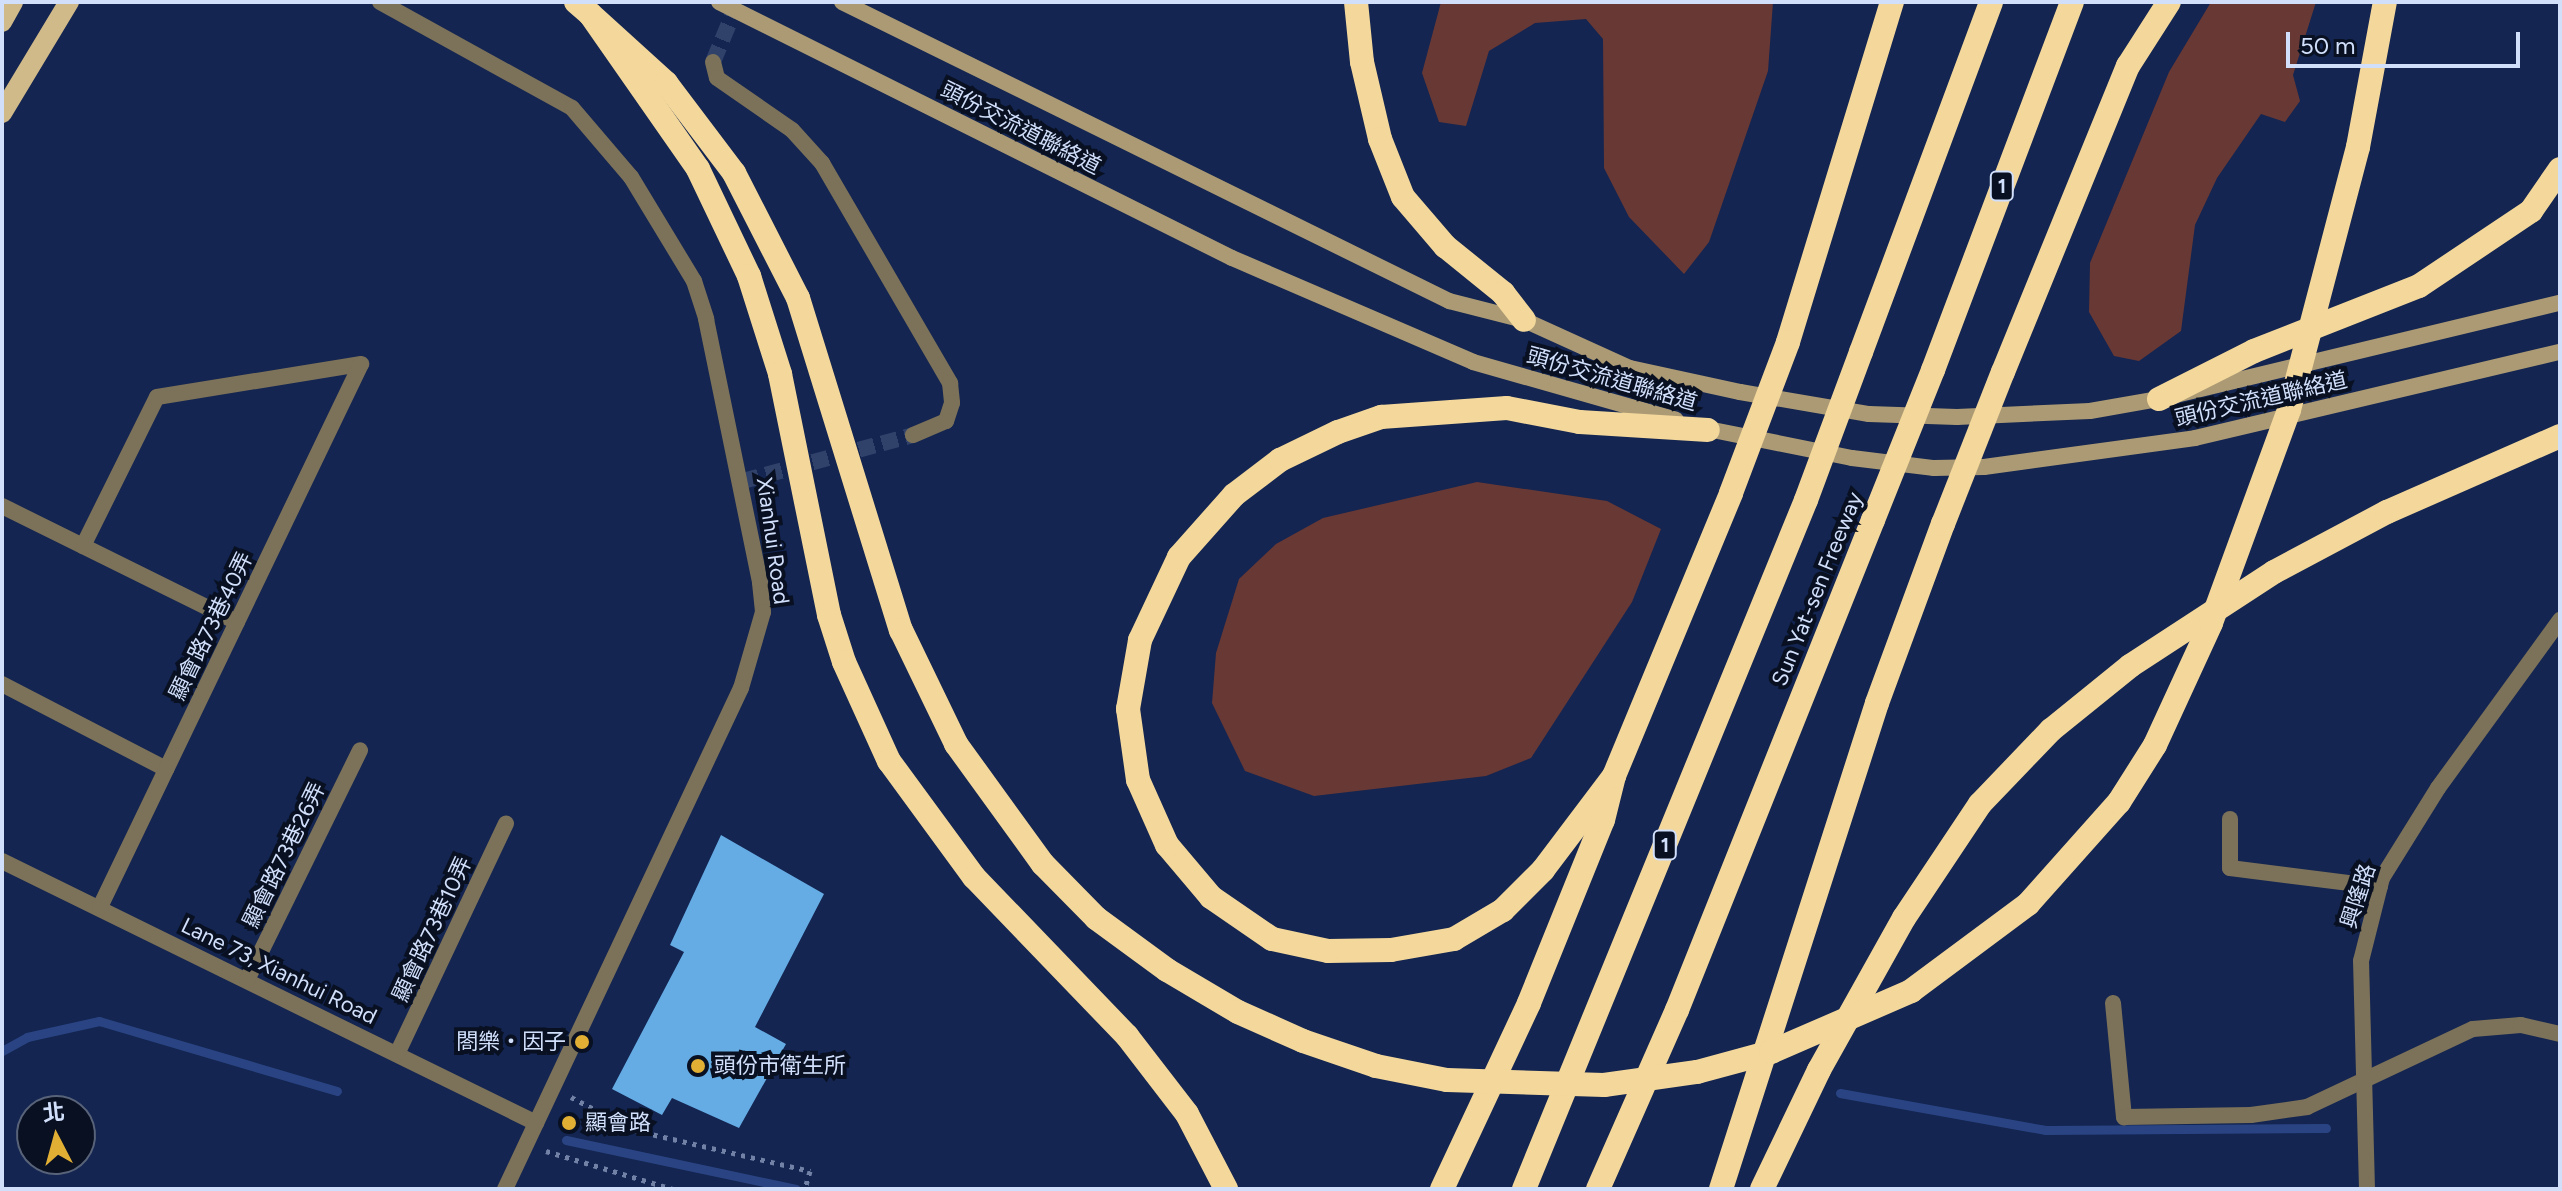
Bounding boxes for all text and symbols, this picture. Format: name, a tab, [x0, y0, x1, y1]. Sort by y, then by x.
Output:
scale bar	[2290, 16, 2524, 66]
text: 50 m	[2300, 31, 2356, 60]
street label: 頭份交流道聯絡道	[937, 76, 1105, 180]
road number: 1	[1988, 170, 2016, 202]
street label: 頭份交流道聯絡道	[1524, 342, 1700, 416]
street label: 頭份交流道聯絡道	[2172, 366, 2350, 432]
street label: Xianhui Road	[751, 476, 795, 606]
street label: Sun Yat-sen Freeway	[1766, 488, 1868, 690]
street label: 顯會路73巷40弄	[164, 548, 258, 704]
street label: 顯會路73巷26弄	[237, 778, 331, 932]
road number: 1	[1651, 829, 1679, 861]
street label: 顯會路73巷10弄	[387, 852, 477, 1006]
street label: 興隆路	[2335, 861, 2381, 931]
street label: Lane 73, Xianhui Road	[177, 912, 381, 1030]
place label: 閤樂‧因子	[456, 1029, 566, 1055]
marker: 閤樂‧因子	[573, 1033, 591, 1051]
place label: 頭份市衛生所	[714, 1053, 846, 1079]
marker: 頭份市衛生所	[689, 1057, 707, 1075]
north arrow	[16, 1095, 96, 1175]
text: 北	[41, 1098, 66, 1127]
place label: 顯會路	[585, 1110, 651, 1136]
marker: 顯會路	[560, 1114, 578, 1132]

